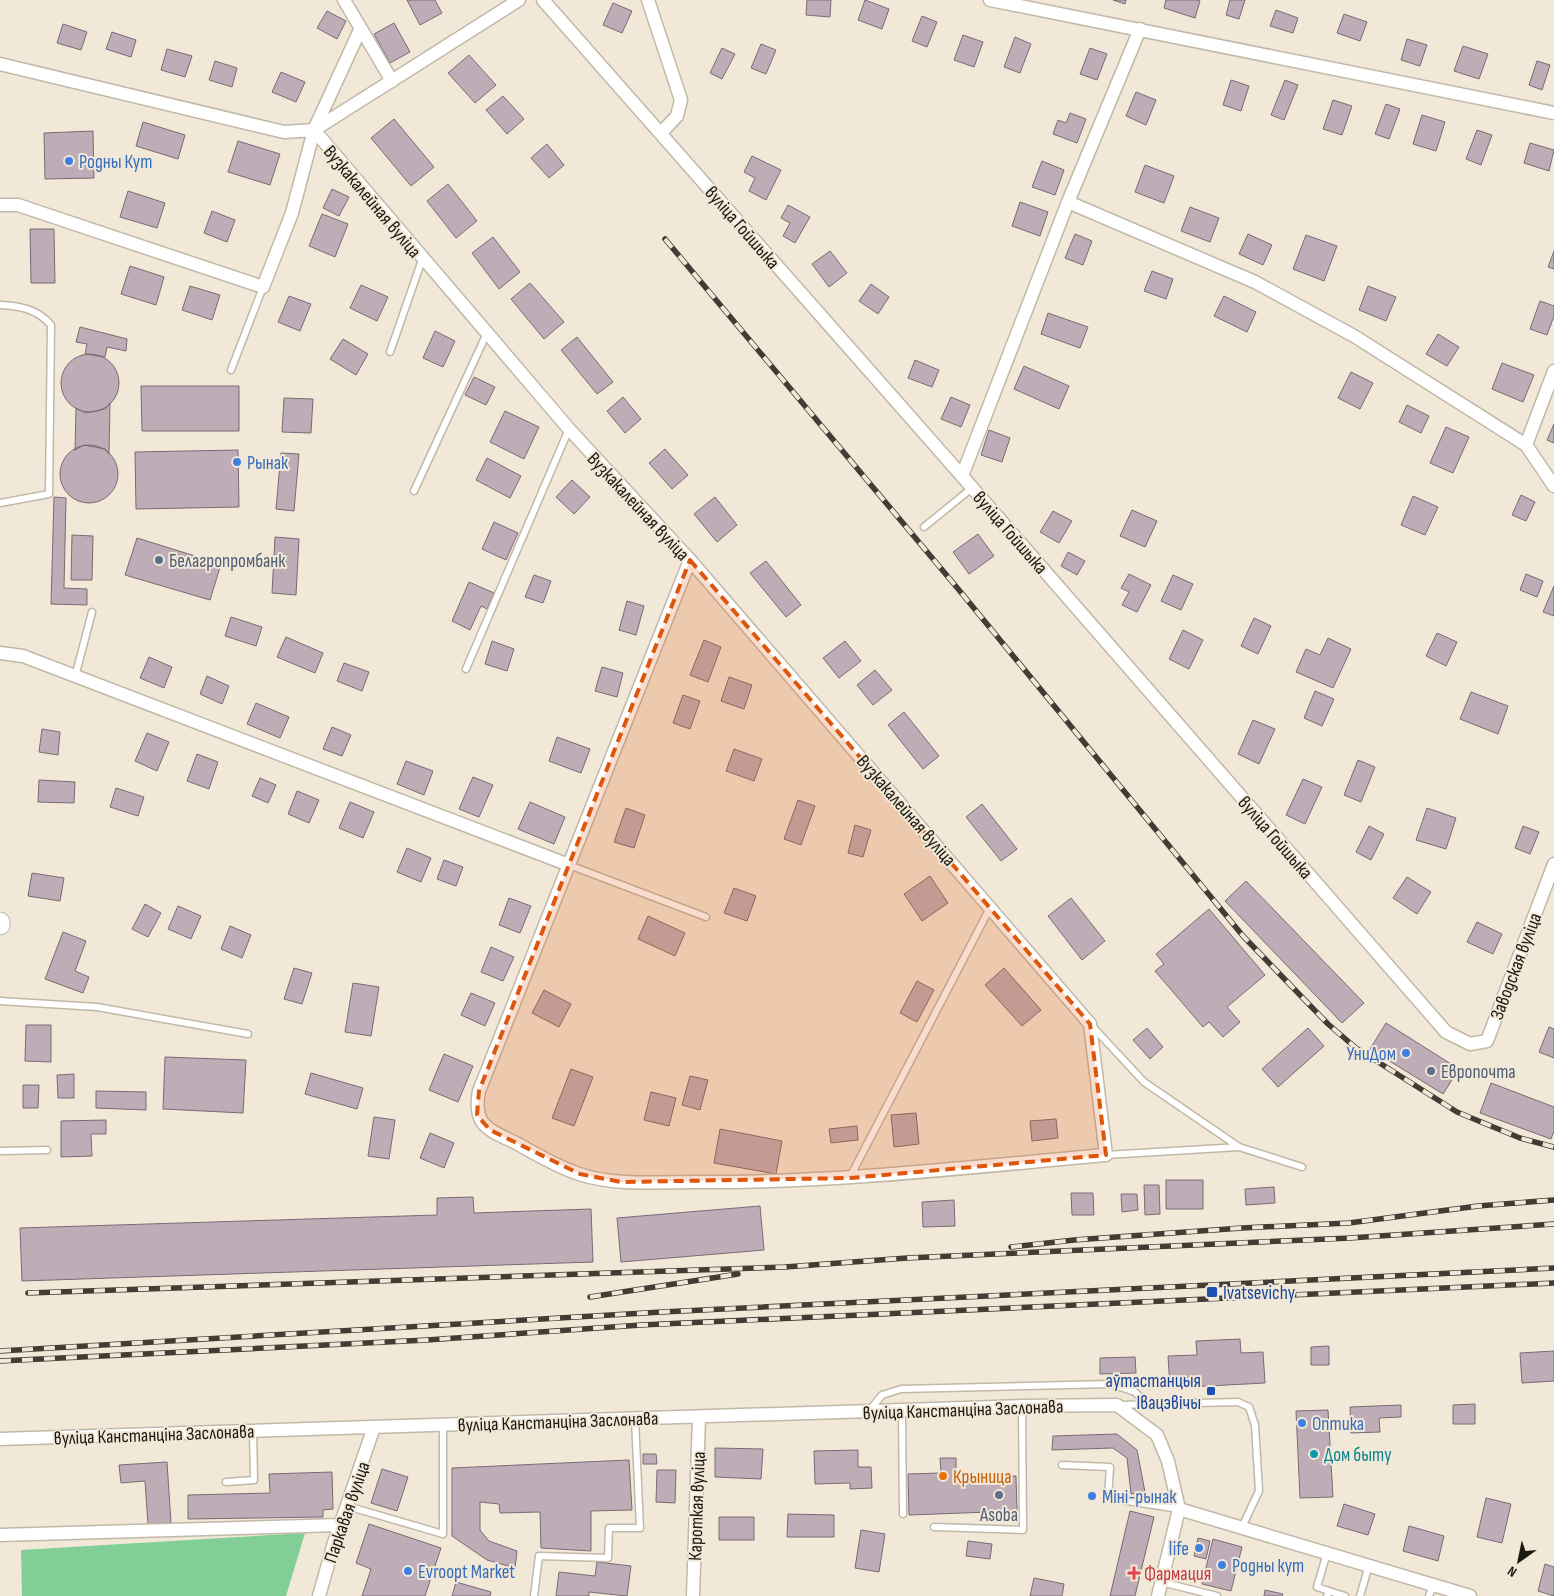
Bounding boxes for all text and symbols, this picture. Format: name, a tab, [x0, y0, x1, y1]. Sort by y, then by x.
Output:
street label: Вузкакалейная вуліца	[318, 141, 426, 263]
place label: Родны Кут	[79, 151, 152, 174]
marker: Родны Кут	[63, 155, 75, 167]
street label: вуліца Гойшыка	[700, 182, 784, 274]
street label: Вузкакалейная вуліца	[582, 448, 694, 566]
place label: Рынак	[247, 452, 289, 475]
marker: Рынак	[231, 456, 243, 468]
street label: вуліца Гойшыка	[968, 487, 1052, 579]
place label: Белагропромбанк	[169, 550, 286, 573]
marker: Белагропромбанк	[153, 554, 165, 566]
street label: Вузкакалейная вуліца	[851, 751, 960, 871]
street label: вуліца Гойшыка	[1233, 792, 1317, 884]
street label: Заводская вуліца	[1486, 910, 1547, 1023]
place label: УниДом	[1347, 1043, 1396, 1066]
marker: УниДом	[1400, 1047, 1412, 1059]
place label: Европочта	[1441, 1061, 1516, 1084]
marker: Европочта	[1425, 1065, 1437, 1077]
place label: Ivatsevichy	[1223, 1282, 1296, 1305]
marker: Ivatsevichy	[1205, 1285, 1219, 1299]
place label: аўтастанцыя Івацэвічы	[1106, 1370, 1201, 1415]
marker: аўтастанцыя Івацэвічы	[1205, 1385, 1217, 1397]
street label: вуліца Канстанціна Заслонава	[862, 1396, 1064, 1425]
street label: вуліца Канстанціна Заслонава	[457, 1408, 659, 1437]
place label: Оптика	[1312, 1413, 1364, 1436]
marker: Оптика	[1296, 1417, 1308, 1429]
street label: вуліца Канстанціна Заслонава	[53, 1421, 255, 1450]
place label: Дом быту	[1324, 1444, 1392, 1467]
marker: Дом быту	[1308, 1448, 1320, 1460]
street label: Кароткая вуліца	[684, 1451, 711, 1561]
street label: Паркавая вуліца	[319, 1459, 375, 1566]
place label: Крыница	[953, 1466, 1011, 1489]
marker: Крыница	[937, 1470, 949, 1482]
place label: Міні-рынак	[1102, 1486, 1177, 1509]
marker: Asoba	[993, 1489, 1005, 1501]
marker: Міні-рынак	[1086, 1490, 1098, 1502]
place label: Asoba	[979, 1504, 1018, 1527]
north arrow	[1494, 1536, 1544, 1586]
place label: life	[1169, 1538, 1189, 1561]
marker: life	[1193, 1542, 1205, 1554]
place label: Родны кут	[1232, 1555, 1304, 1578]
marker: Родны кут	[1216, 1559, 1228, 1571]
place label: Evroopt Market	[418, 1561, 515, 1584]
text: N	[1504, 1562, 1520, 1581]
place label: Фармация	[1144, 1563, 1211, 1586]
marker: Evroopt Market	[402, 1565, 414, 1577]
marker: Фармация	[1128, 1567, 1140, 1579]

